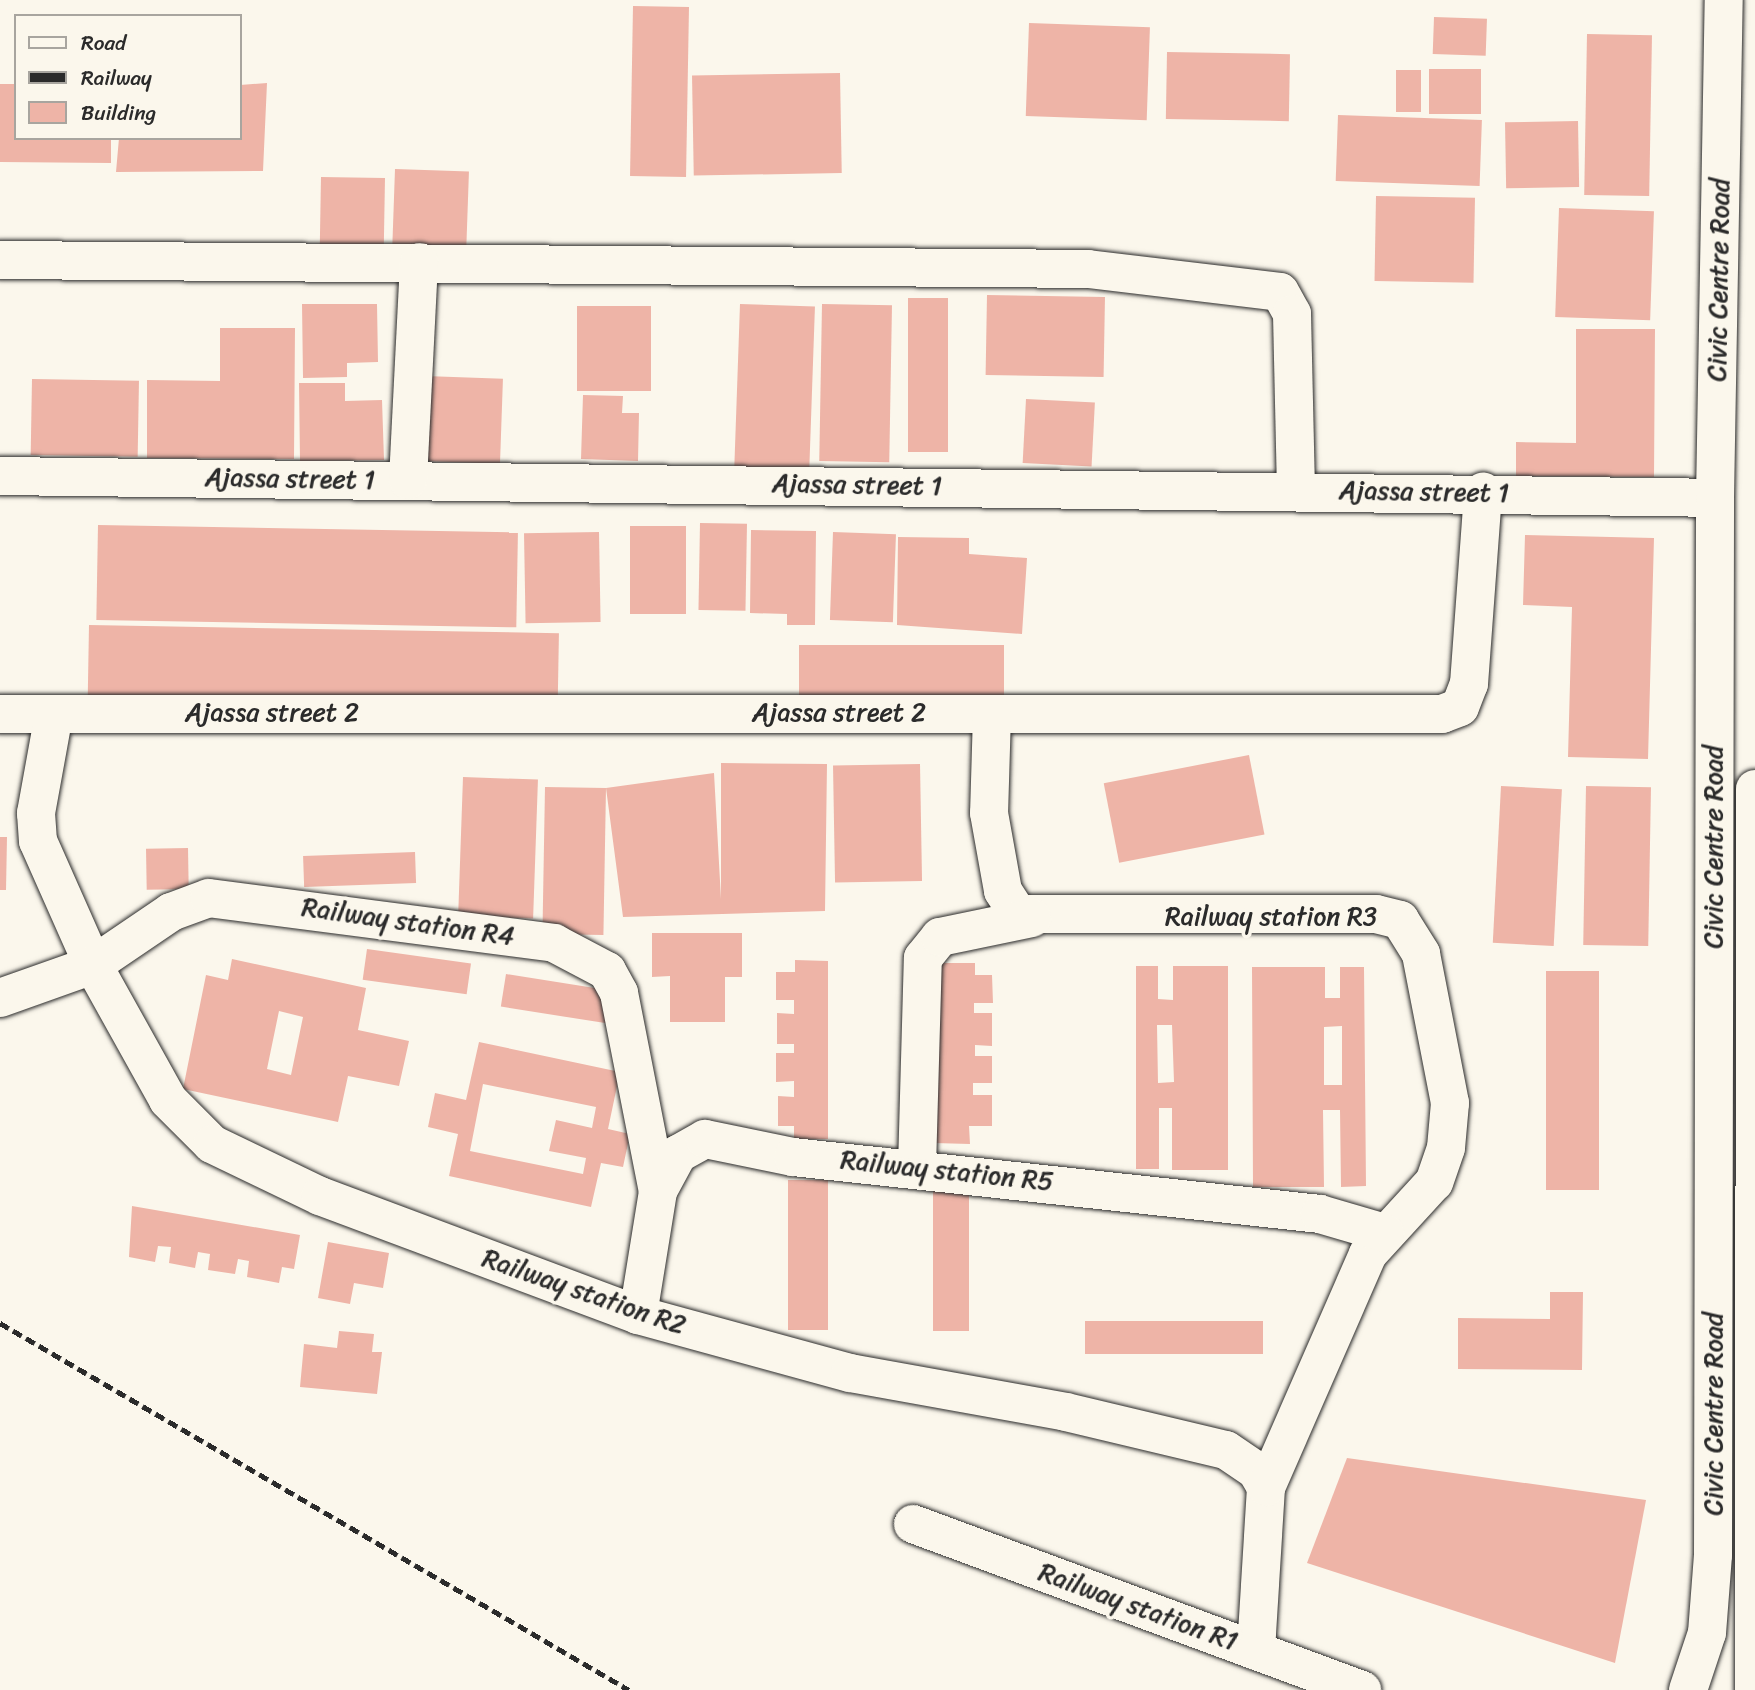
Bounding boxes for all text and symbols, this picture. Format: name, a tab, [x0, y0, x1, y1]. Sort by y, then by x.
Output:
legend	[14, 14, 242, 140]
text: Road	[81, 24, 126, 62]
text: Railway	[81, 59, 152, 97]
text: Building	[81, 94, 156, 132]
street label: Civic Centre Road	[1702, 178, 1736, 382]
street label: Ajassa street 1	[204, 462, 376, 496]
street label: Ajassa street 1	[771, 468, 943, 502]
street label: Ajassa street 1	[1338, 475, 1510, 509]
street label: Ajassa street 2	[185, 697, 359, 729]
street label: Ajassa street 2	[752, 697, 926, 729]
street label: Civic Centre Road	[1698, 745, 1730, 949]
street label: Railway station R4	[300, 892, 516, 952]
street label: Railway station R3	[1165, 901, 1377, 933]
street label: Railway station R5	[839, 1144, 1055, 1198]
street label: Railway station R2	[478, 1243, 690, 1341]
street label: Civic Centre Road	[1698, 1312, 1730, 1516]
street label: Railway station R1	[1034, 1557, 1242, 1657]

